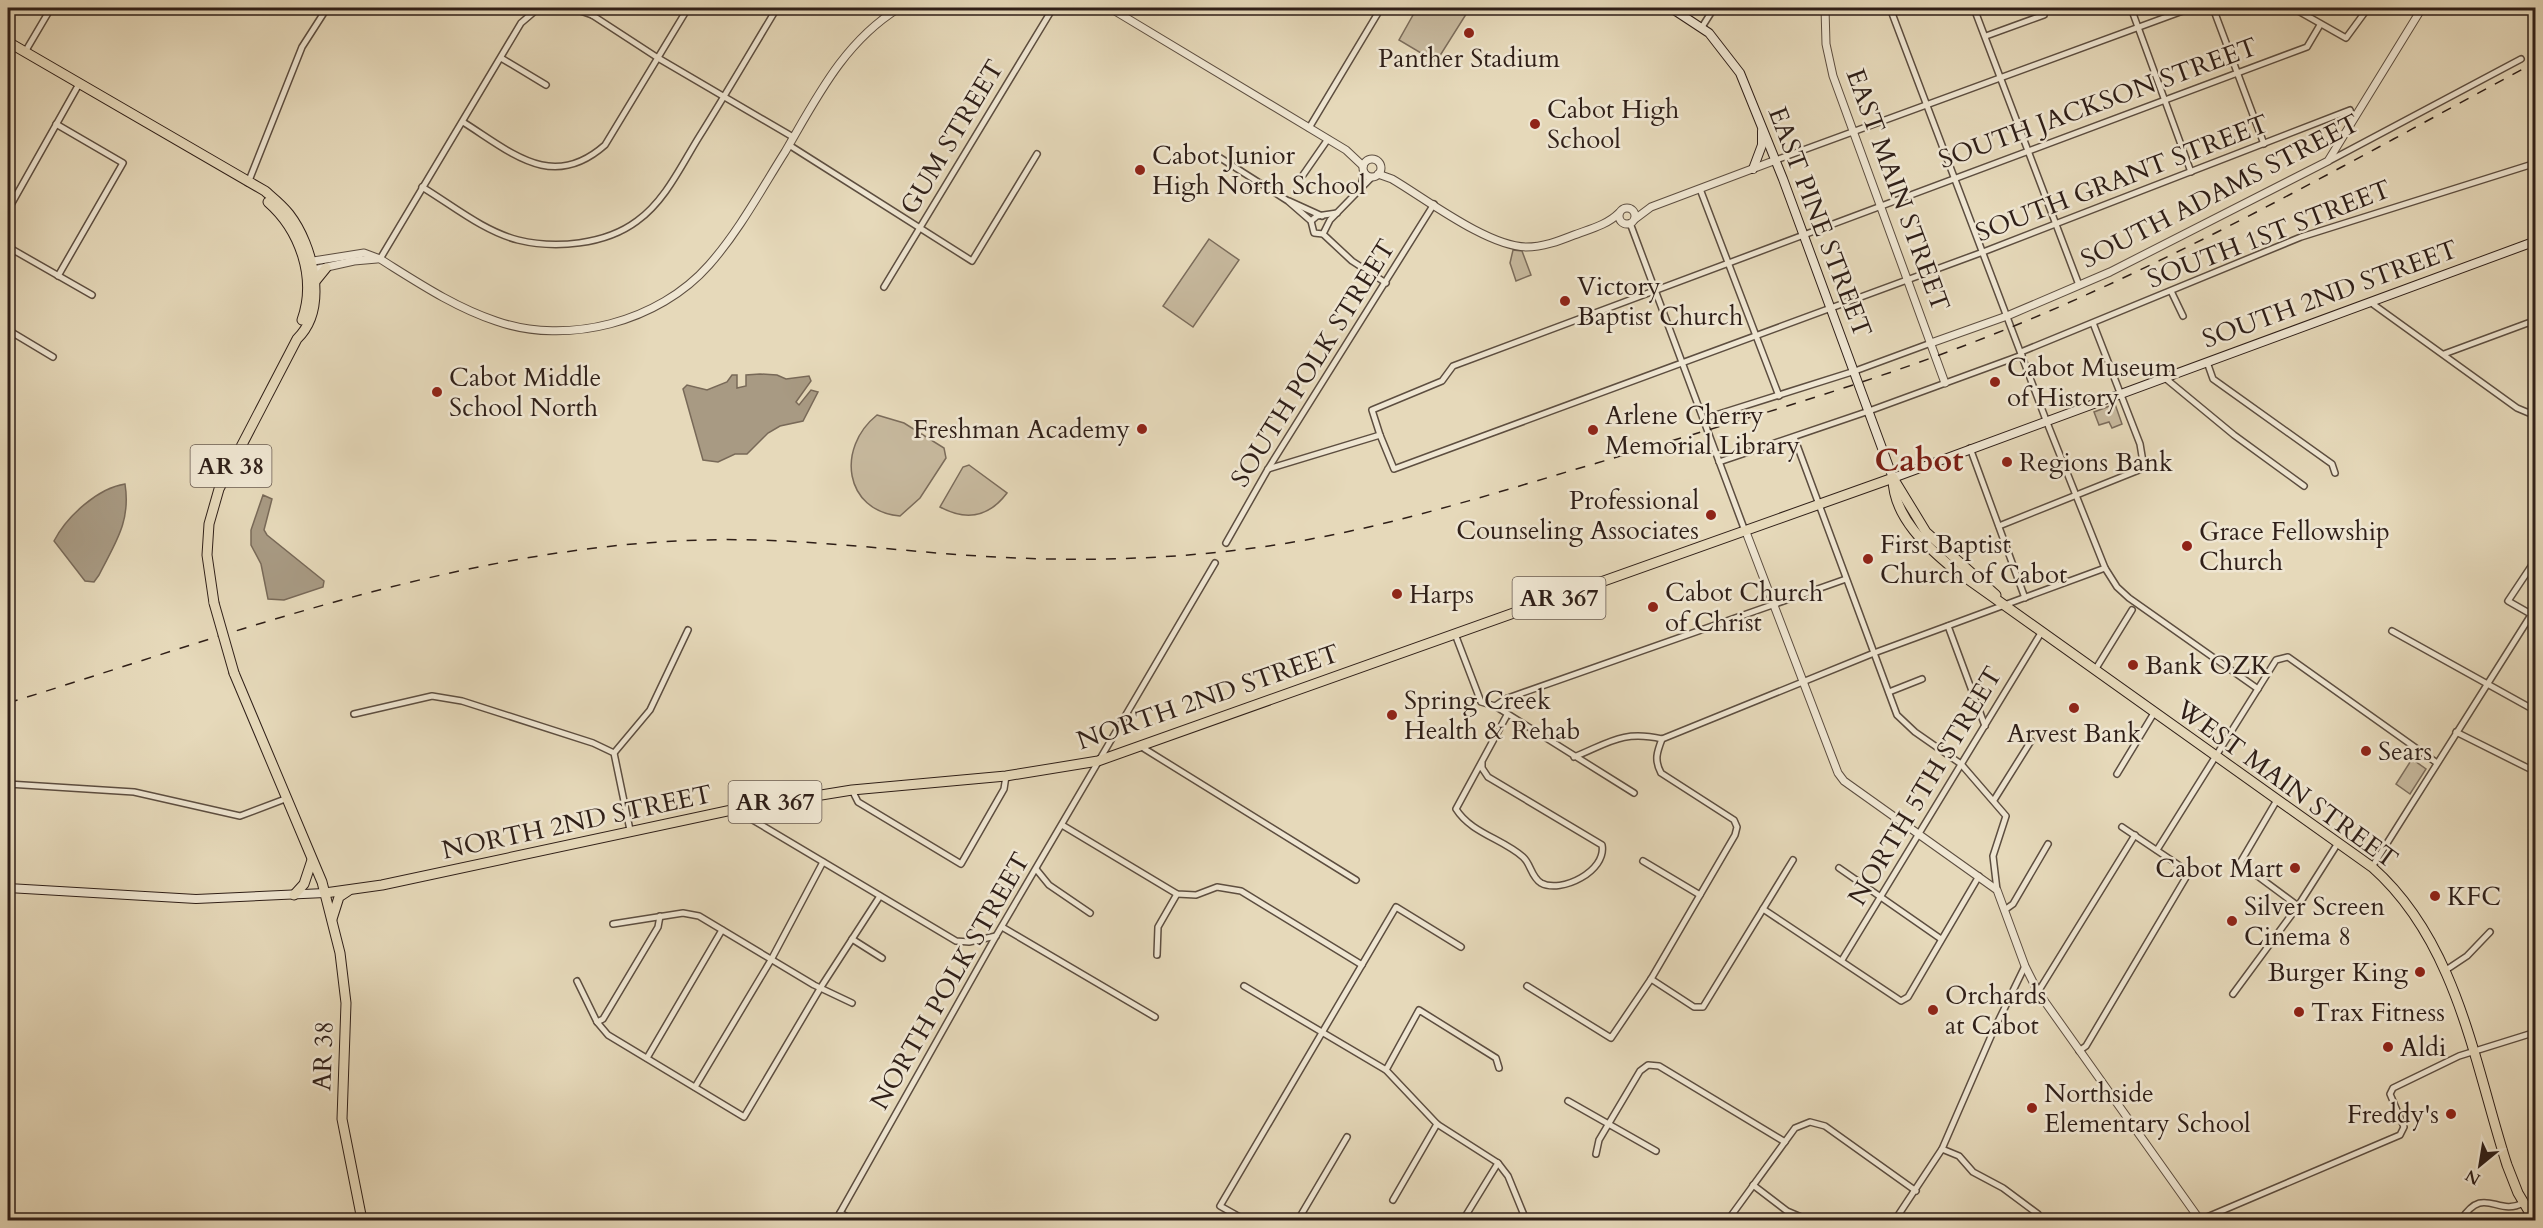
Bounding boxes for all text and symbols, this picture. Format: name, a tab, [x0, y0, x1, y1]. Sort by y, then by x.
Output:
marker: Panther Stadium	[1462, 26, 1476, 40]
street label: SOUTH JACKSON STREET	[1934, 29, 2262, 177]
place label: Panther Stadium	[1378, 41, 1560, 76]
street label: GUM STREET	[892, 53, 1012, 221]
street label: EAST MAIN STREET	[1838, 64, 1958, 316]
place label: Cabot High School	[1547, 92, 1679, 157]
street label: EAST PINE STREET	[1760, 102, 1880, 342]
street label: SOUTH ADAMS STREET	[2075, 105, 2365, 277]
street label: SOUTH GRANT STREET	[1971, 106, 2273, 250]
marker: Cabot High School	[1528, 117, 1542, 131]
place label: Cabot Junior High North School	[1152, 138, 1366, 203]
marker: Cabot Junior High North School	[1133, 163, 1147, 177]
street label: SOUTH 1ST STREET	[2142, 171, 2396, 297]
street label: SOUTH 2ND STREET	[2197, 231, 2463, 357]
street label: SOUTH POLK STREET	[1222, 233, 1404, 493]
place label: Victory Baptist Church	[1577, 269, 1743, 334]
marker: Victory Baptist Church	[1558, 294, 1572, 308]
place label: Cabot Museum of History	[2007, 350, 2177, 415]
place label: Cabot Middle School North	[449, 360, 601, 425]
marker: Cabot Museum of History	[1988, 375, 2002, 389]
marker: Cabot Middle School North	[430, 385, 444, 399]
place label: Arlene Cherry Memorial Library	[1605, 398, 1800, 463]
place label: Freshman Academy	[913, 412, 1130, 447]
marker: Freshman Academy	[1135, 422, 1149, 436]
marker: Arlene Cherry Memorial Library	[1586, 423, 1600, 437]
district label: Cabot	[1874, 439, 1964, 483]
road number: AR 38	[190, 445, 272, 487]
place label: Regions Bank	[2019, 445, 2173, 480]
marker: Regions Bank	[2000, 455, 2014, 469]
place label: Professional Counseling Associates	[1456, 483, 1699, 548]
marker: Professional Counseling Associates	[1704, 508, 1718, 522]
place label: Grace Fellowship Church	[2199, 514, 2390, 579]
place label: First Baptist Church of Cabot	[1880, 527, 2067, 592]
marker: Grace Fellowship Church	[2180, 539, 2194, 553]
marker: First Baptist Church of Cabot	[1861, 552, 1875, 566]
place label: Cabot Church of Christ	[1665, 575, 1823, 640]
place label: Harps	[1409, 577, 1474, 612]
road number: AR 367	[1512, 577, 1606, 619]
marker: Harps	[1390, 587, 1404, 601]
marker: Cabot Church of Christ	[1646, 600, 1660, 614]
street label: NORTH 2ND STREET	[1072, 636, 1344, 758]
place label: Bank OZK	[2145, 648, 2271, 683]
marker: Bank OZK	[2126, 658, 2140, 672]
street label: NORTH 5TH STREET	[1840, 660, 2010, 912]
place label: Spring Creek Health & Rehab	[1404, 683, 1580, 748]
street label: WEST MAIN STREET	[2168, 691, 2405, 876]
marker: Arvest Bank	[2067, 701, 2081, 715]
marker: Spring Creek Health & Rehab	[1385, 708, 1399, 722]
place label: Arvest Bank	[2007, 716, 2141, 751]
place label: Sears	[2378, 734, 2432, 769]
marker: Sears	[2359, 744, 2373, 758]
street label: NORTH 2ND STREET	[439, 776, 715, 868]
road number: AR 367	[728, 781, 822, 823]
street label: NORTH POLK STREET	[862, 846, 1038, 1116]
place label: Cabot Mart	[2155, 851, 2283, 886]
marker: Cabot Mart	[2288, 861, 2302, 875]
place label: KFC	[2447, 879, 2501, 914]
place label: Silver Screen Cinema 8	[2244, 889, 2385, 954]
marker: KFC	[2428, 889, 2442, 903]
marker: Silver Screen Cinema 8	[2225, 914, 2239, 928]
place label: Burger King	[2268, 955, 2408, 990]
marker: Burger King	[2413, 965, 2427, 979]
place label: Orchards at Cabot	[1945, 978, 2046, 1043]
place label: Trax Fitness	[2311, 995, 2445, 1030]
marker: Orchards at Cabot	[1926, 1003, 1940, 1017]
marker: Trax Fitness	[2292, 1005, 2306, 1019]
street label: AR 38	[304, 1020, 342, 1092]
place label: Aldi	[2400, 1030, 2446, 1065]
marker: Aldi	[2381, 1040, 2395, 1054]
place label: Northside Elementary School	[2044, 1076, 2251, 1141]
place label: Freddy's	[2347, 1097, 2439, 1132]
marker: Northside Elementary School	[2025, 1101, 2039, 1115]
marker: Freddy's	[2444, 1107, 2458, 1121]
north arrow	[2450, 1135, 2510, 1195]
text: N	[2461, 1164, 2485, 1190]

